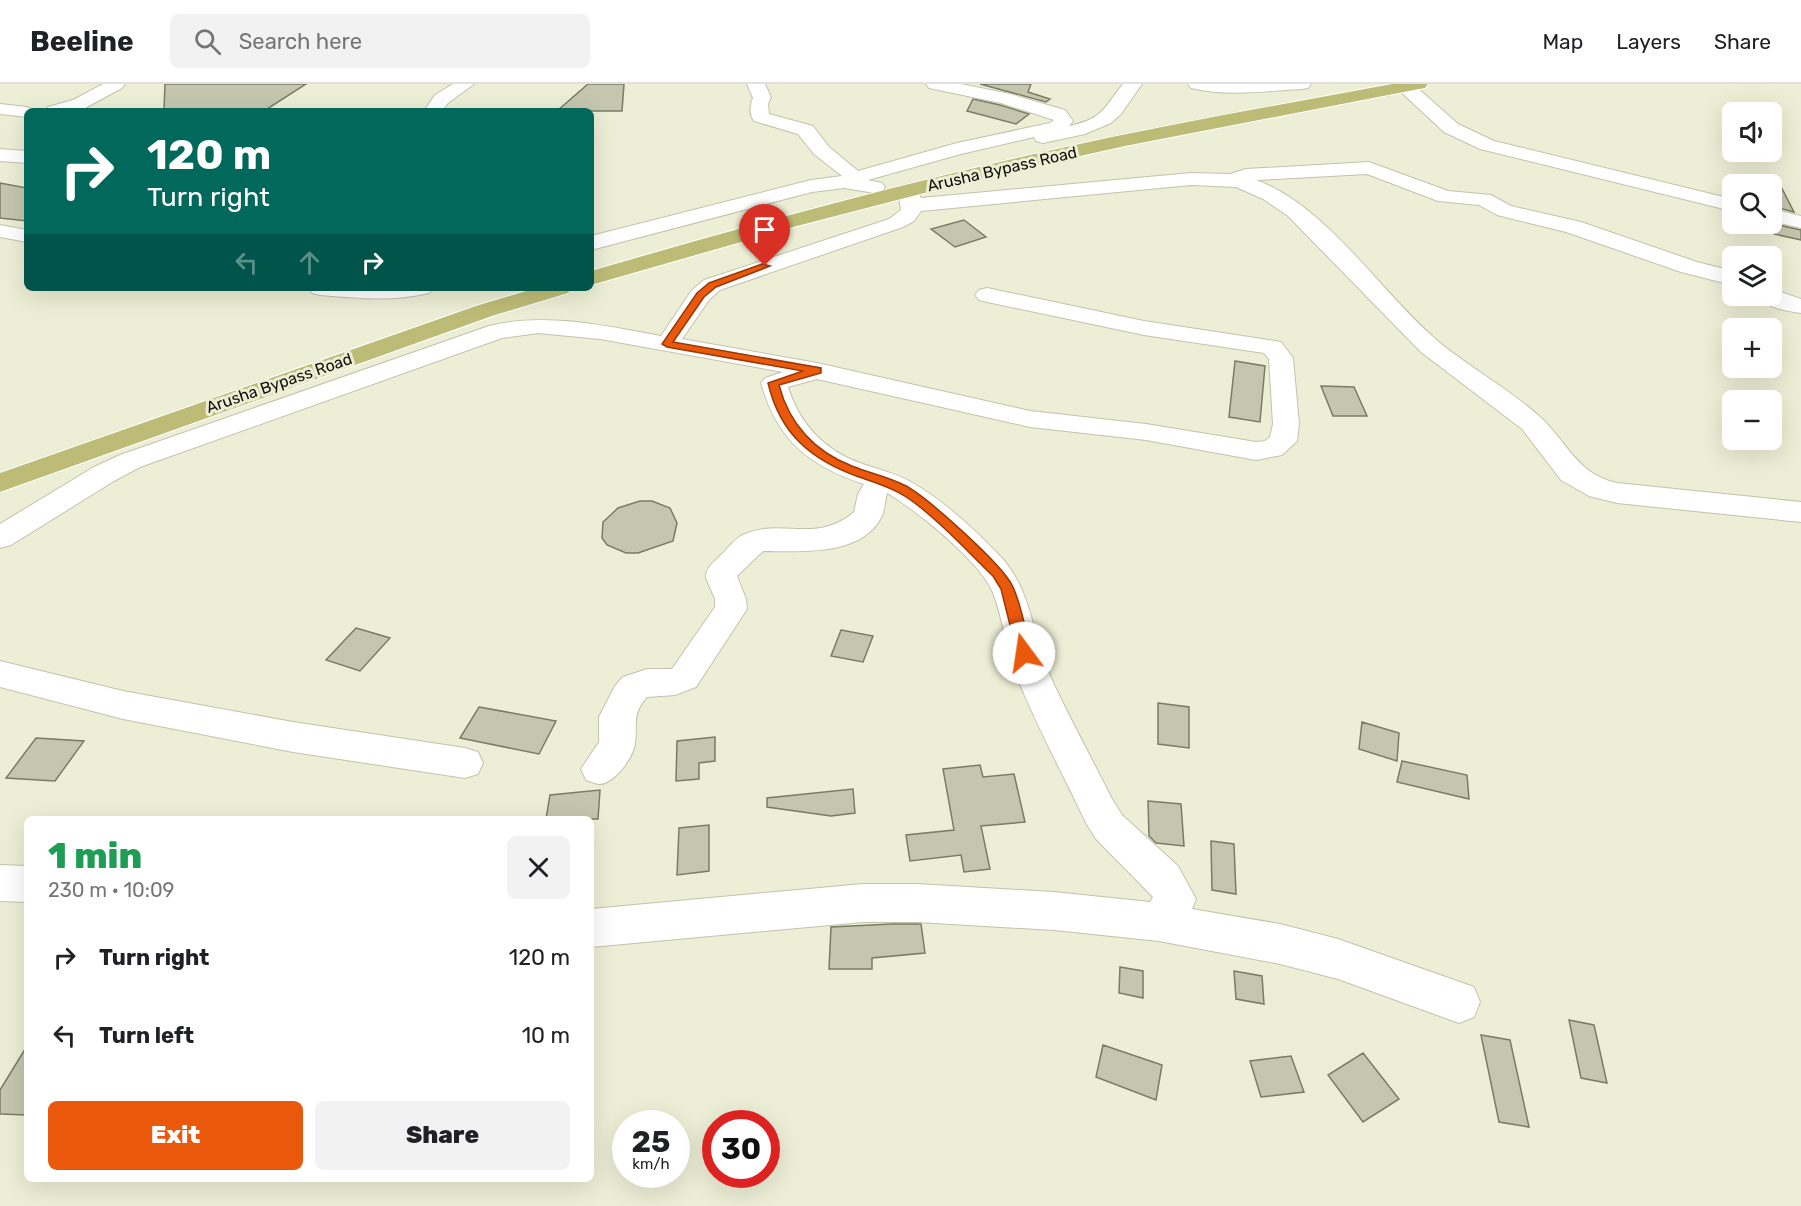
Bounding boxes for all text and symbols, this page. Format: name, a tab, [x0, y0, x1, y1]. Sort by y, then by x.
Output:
search box	[170, 14, 590, 68]
text: Beeline	[30, 25, 134, 58]
icon: search	[191, 25, 224, 58]
text: Search here	[239, 28, 362, 55]
text: Map	[1542, 29, 1583, 54]
text: Layers	[1616, 29, 1681, 54]
text: Share	[1714, 29, 1771, 54]
map controls	[1722, 102, 1782, 450]
button: sound	[1722, 102, 1782, 162]
text: 120 m	[147, 130, 271, 180]
icon: right	[48, 132, 126, 210]
street label: Arusha Bypass Road	[925, 143, 1079, 195]
button: search	[1722, 174, 1782, 234]
text: Turn right	[147, 181, 270, 213]
pin	[739, 204, 790, 266]
icon: arrive	[748, 213, 781, 246]
icon: left	[230, 246, 263, 279]
icon: ahead	[293, 246, 326, 279]
icon: right	[356, 246, 389, 279]
button: layers	[1722, 246, 1782, 306]
button: +	[1722, 318, 1782, 378]
street label: Arusha Bypass Road	[204, 349, 354, 417]
button: −	[1722, 390, 1782, 450]
position arrow	[992, 621, 1056, 685]
text: 1 min	[48, 834, 142, 877]
button: close	[507, 836, 570, 899]
text: 230 m · 10:09	[48, 878, 174, 902]
icon: right	[48, 941, 81, 974]
text: Turn right	[99, 944, 209, 971]
text: 120 m	[509, 944, 570, 971]
icon: left	[48, 1019, 81, 1052]
text: Turn left	[99, 1022, 194, 1049]
text: 10 m	[522, 1022, 570, 1049]
button: Exit	[48, 1101, 303, 1170]
button: Share	[315, 1101, 570, 1170]
speed limit sign: 30	[702, 1110, 780, 1188]
text: 25	[632, 1124, 670, 1160]
text: km/h	[632, 1155, 670, 1173]

